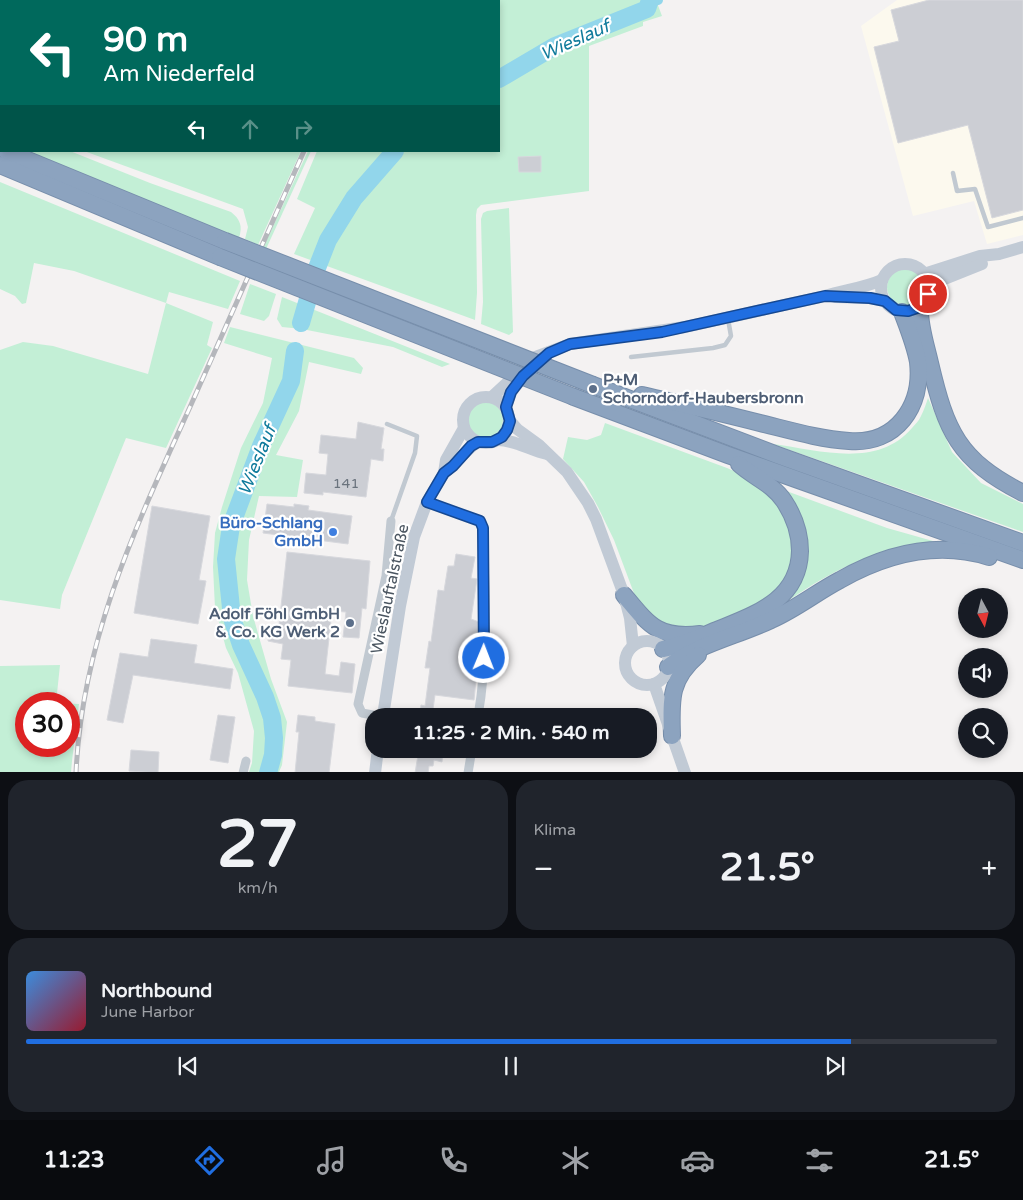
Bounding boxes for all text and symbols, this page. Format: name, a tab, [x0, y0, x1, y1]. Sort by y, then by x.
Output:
water label: Wieslauf	[537, 14, 616, 65]
text: 90 m	[103, 19, 188, 61]
icon: left	[20, 20, 85, 85]
text: Am Niederfeld	[103, 61, 255, 87]
icon: left	[183, 115, 211, 143]
icon: ahead	[236, 115, 264, 143]
icon: right	[289, 115, 317, 143]
pin	[907, 273, 949, 315]
icon: arrive	[914, 280, 942, 308]
place label: P+M Schorndorf-Haubersbronn	[603, 370, 804, 408]
marker: P+M Schorndorf-Haubersbronn	[587, 383, 599, 395]
water label: Wieslauf	[233, 419, 282, 498]
house number: 141	[333, 475, 359, 492]
place label: Büro-Schlang GmbH	[219, 513, 323, 551]
street label: Wieslauftalstraße	[366, 522, 414, 656]
marker: Büro-Schlang GmbH	[327, 526, 339, 538]
north arrow	[958, 588, 1008, 638]
map controls	[958, 588, 1008, 758]
place label: Adolf Föhl GmbH & Co. KG Werk 2	[209, 604, 340, 642]
marker: Adolf Föhl GmbH & Co. KG Werk 2	[344, 617, 356, 629]
position arrow	[457, 631, 509, 683]
button: sound	[958, 648, 1008, 698]
speed limit sign: 30	[15, 692, 80, 757]
button: search	[958, 708, 1008, 758]
text: 11:25 · 2 Min. · 540 m	[413, 722, 609, 744]
text: 27	[217, 806, 299, 885]
text: Klima	[534, 820, 576, 840]
text: 21.5°	[720, 845, 815, 891]
text: −	[534, 852, 553, 886]
text: +	[981, 852, 997, 886]
text: km/h	[238, 878, 278, 898]
text: Northbound	[101, 980, 212, 1002]
text: June Harbor	[101, 1002, 194, 1022]
icon: previous	[174, 1052, 202, 1080]
icon: pause	[497, 1052, 525, 1080]
icon: next	[821, 1052, 849, 1080]
icon: directions	[192, 1143, 227, 1178]
icon: music	[314, 1143, 349, 1178]
icon: phone	[436, 1143, 471, 1178]
icon: climate	[558, 1143, 593, 1178]
icon: car	[680, 1143, 715, 1178]
icon: filters	[802, 1143, 837, 1178]
text: 11:23	[44, 1147, 105, 1173]
text: 21.5°	[924, 1147, 979, 1173]

